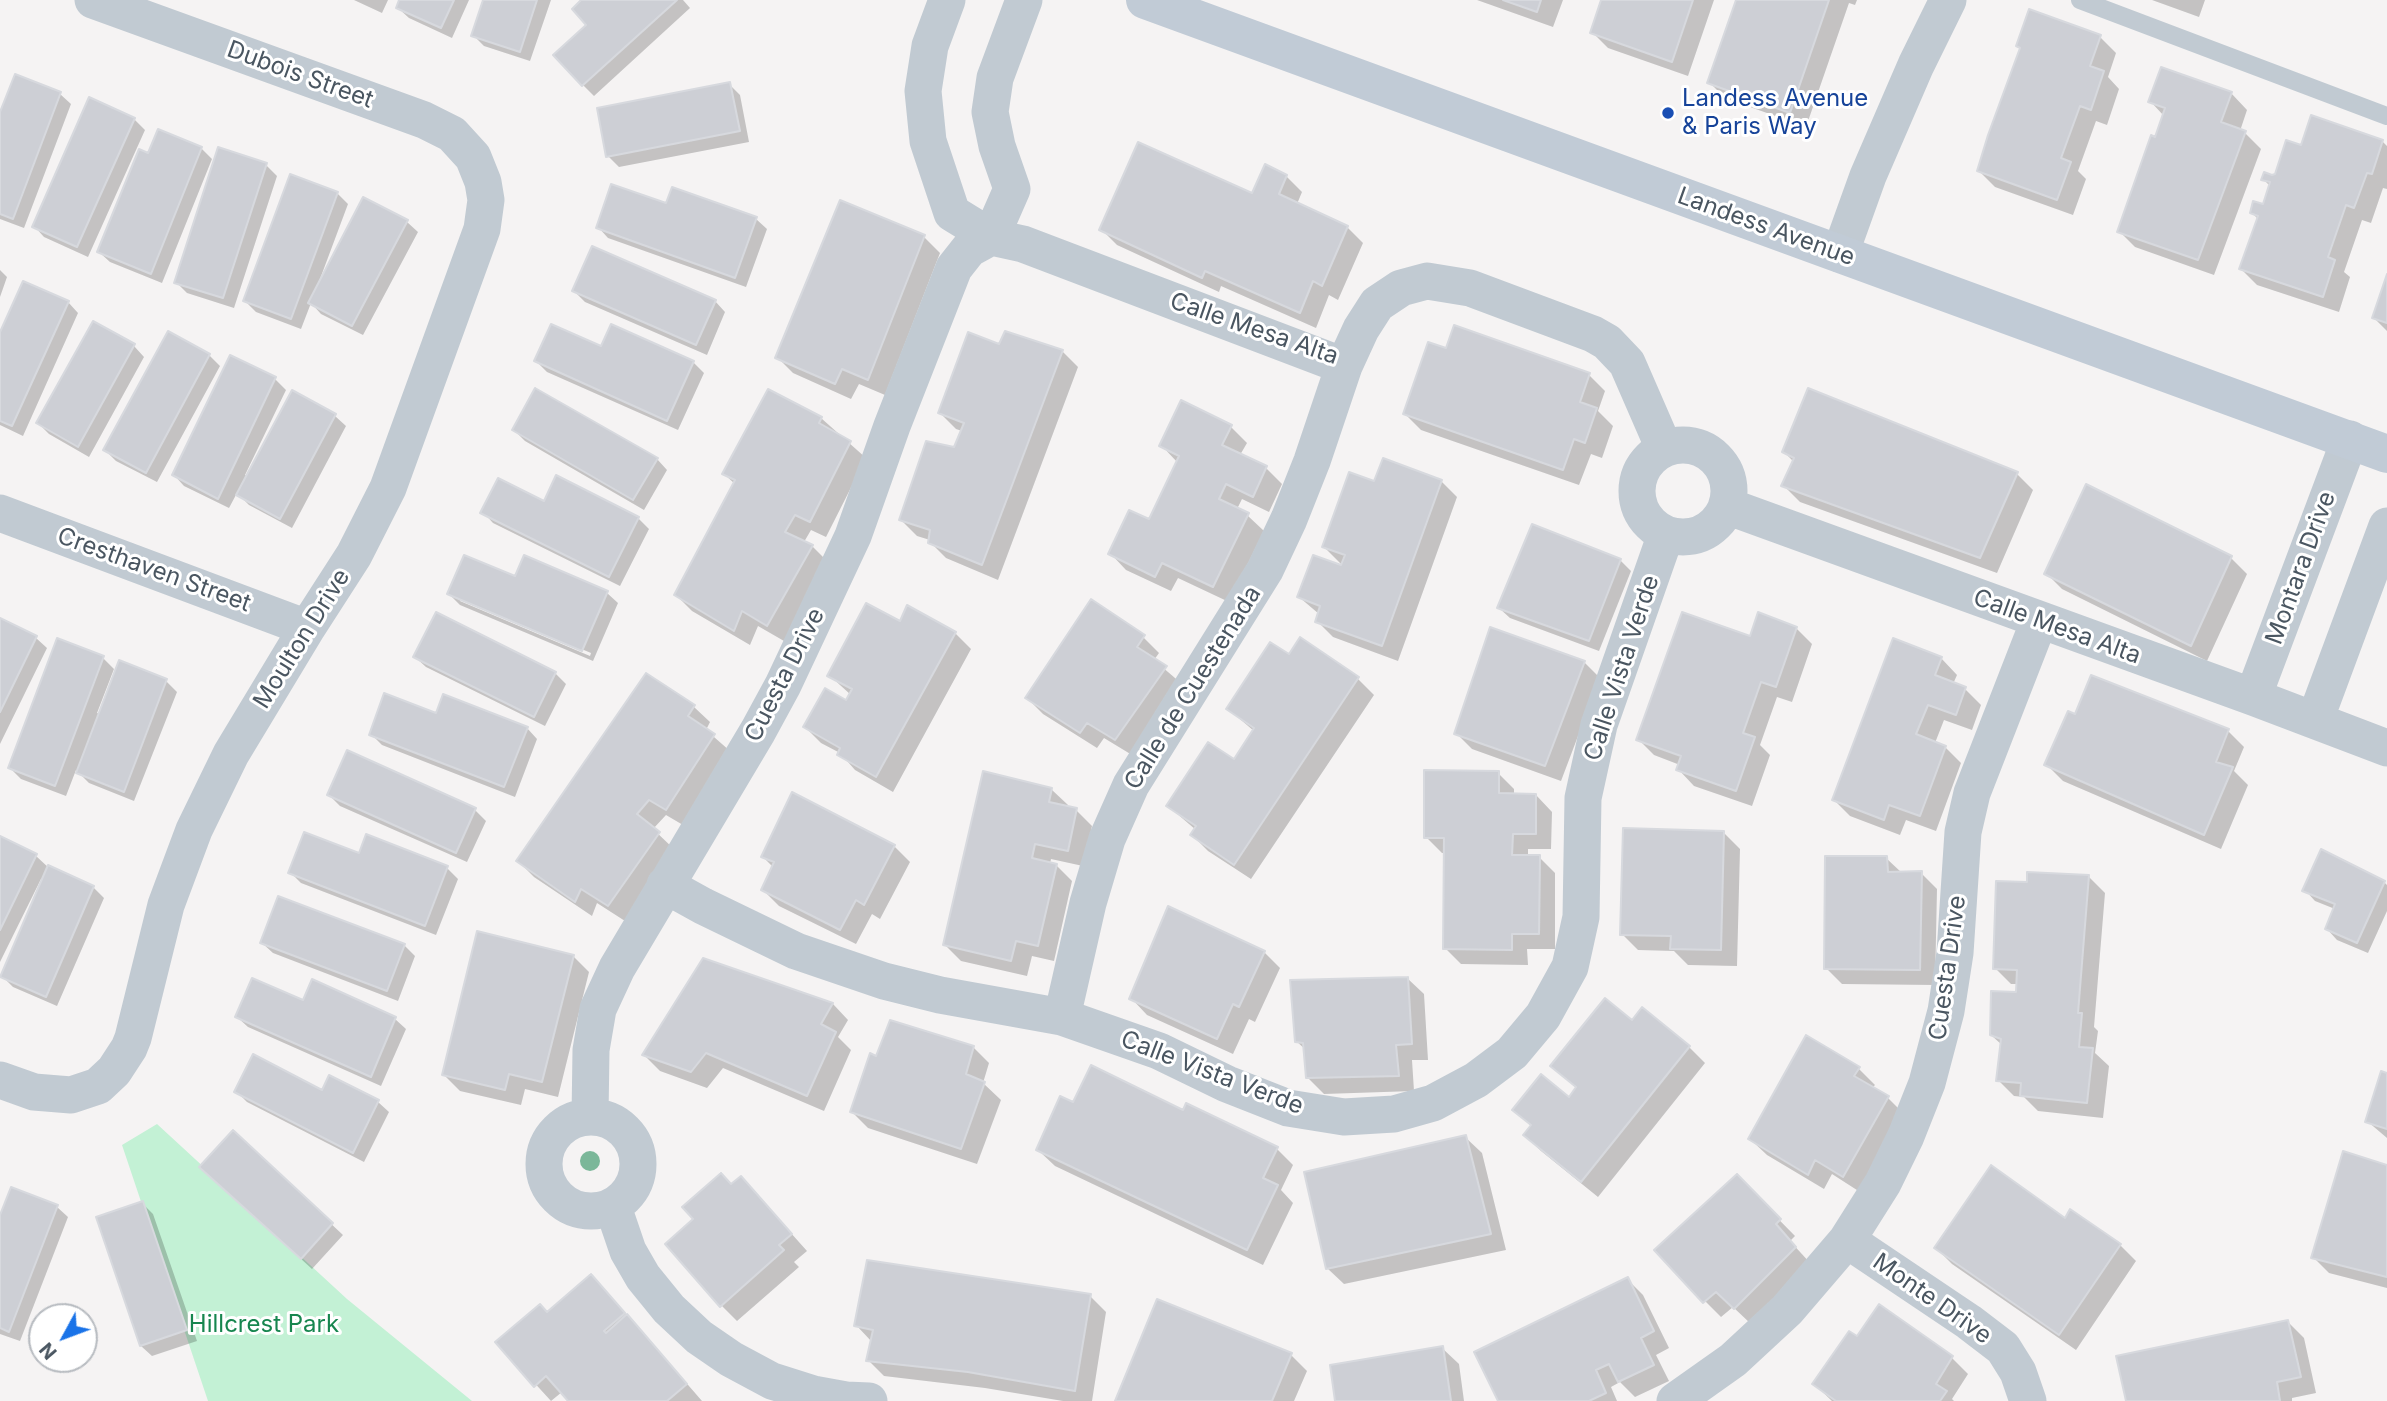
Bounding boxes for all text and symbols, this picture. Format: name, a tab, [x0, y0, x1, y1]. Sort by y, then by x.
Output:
street label: Dubois Street	[223, 35, 377, 115]
place label: Landess Avenue & Paris Way	[1682, 85, 1868, 141]
marker: Landess Avenue & Paris Way	[1660, 105, 1676, 121]
street label: Landess Avenue	[1674, 182, 1858, 272]
street label: Calle Mesa Alta	[1166, 287, 1342, 371]
street label: Montara Drive	[2260, 488, 2342, 648]
street label: Cresthaven Street	[53, 522, 255, 618]
street label: Moulton Drive	[248, 564, 356, 714]
street label: Calle Vista Verde	[1578, 572, 1666, 764]
street label: Calle de Cuestenada	[1119, 581, 1267, 795]
street label: Calle Mesa Alta	[1969, 583, 2145, 671]
street label: Cuesta Drive	[739, 603, 831, 747]
street label: Cuesta Drive	[1924, 894, 1972, 1042]
street label: Calle Vista Verde	[1117, 1025, 1307, 1121]
street label: Monte Drive	[1867, 1248, 1997, 1350]
north arrow	[28, 1303, 98, 1373]
park label: Hillcrest Park	[189, 1311, 339, 1339]
text: N	[35, 1338, 62, 1364]

